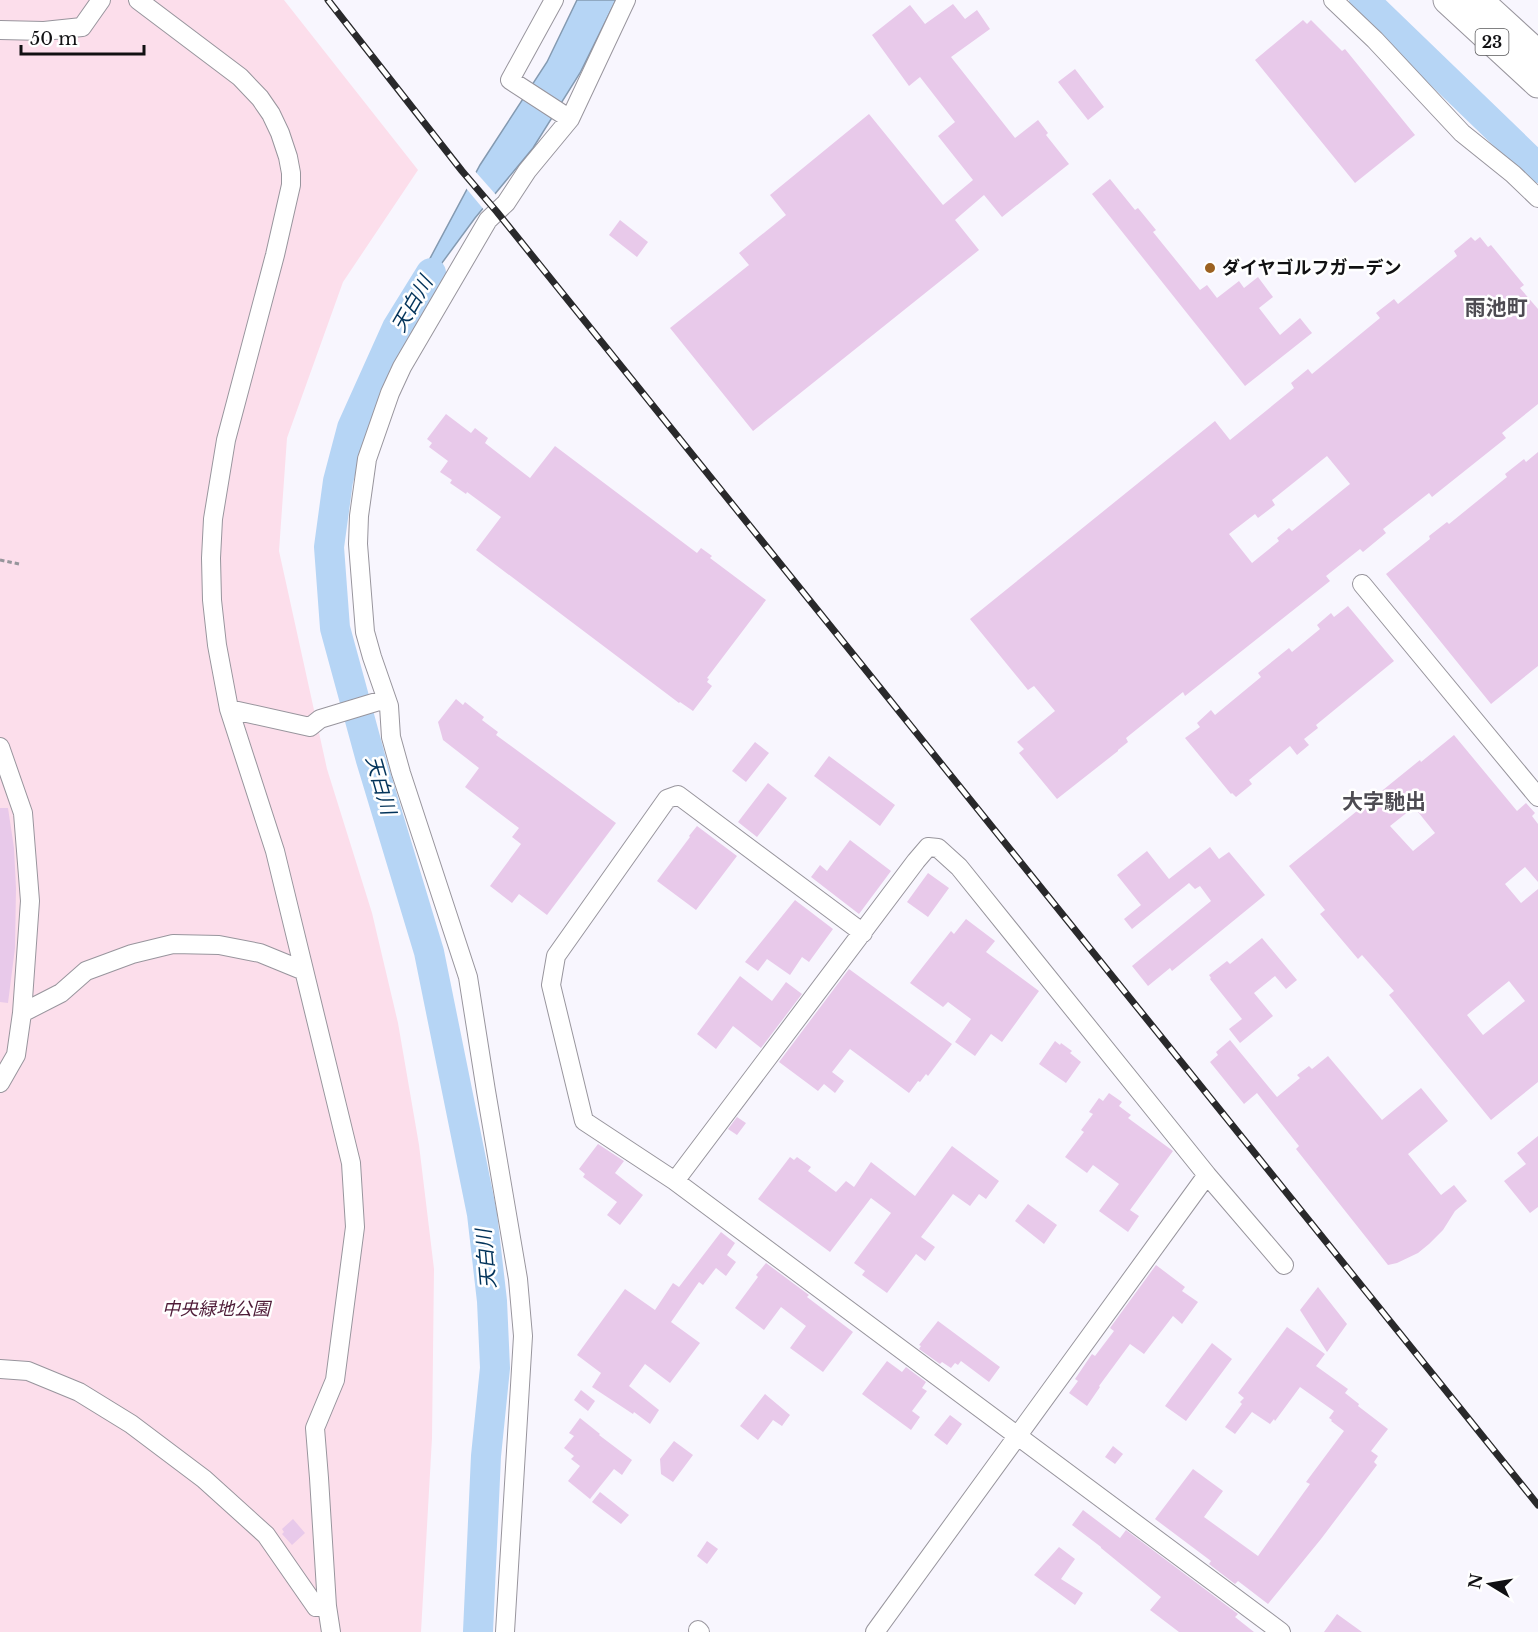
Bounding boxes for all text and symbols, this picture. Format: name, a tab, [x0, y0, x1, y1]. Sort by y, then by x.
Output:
scale bar	[21, 18, 144, 56]
text: 50 m	[30, 28, 78, 50]
road number: 23	[1476, 29, 1508, 55]
place label: ダイヤゴルフガーデン	[1222, 257, 1401, 279]
marker: ダイヤゴルフガーデン	[1203, 261, 1217, 275]
water label: 天白川	[387, 270, 438, 336]
district label: 雨池町	[1465, 295, 1528, 321]
water label: 天白川	[361, 753, 401, 819]
district label: 大字馳出	[1342, 789, 1426, 815]
water label: 天白川	[471, 1226, 501, 1290]
park label: 中央緑地公園	[162, 1298, 273, 1320]
north arrow	[1460, 1554, 1520, 1614]
text: N	[1464, 1572, 1487, 1590]

